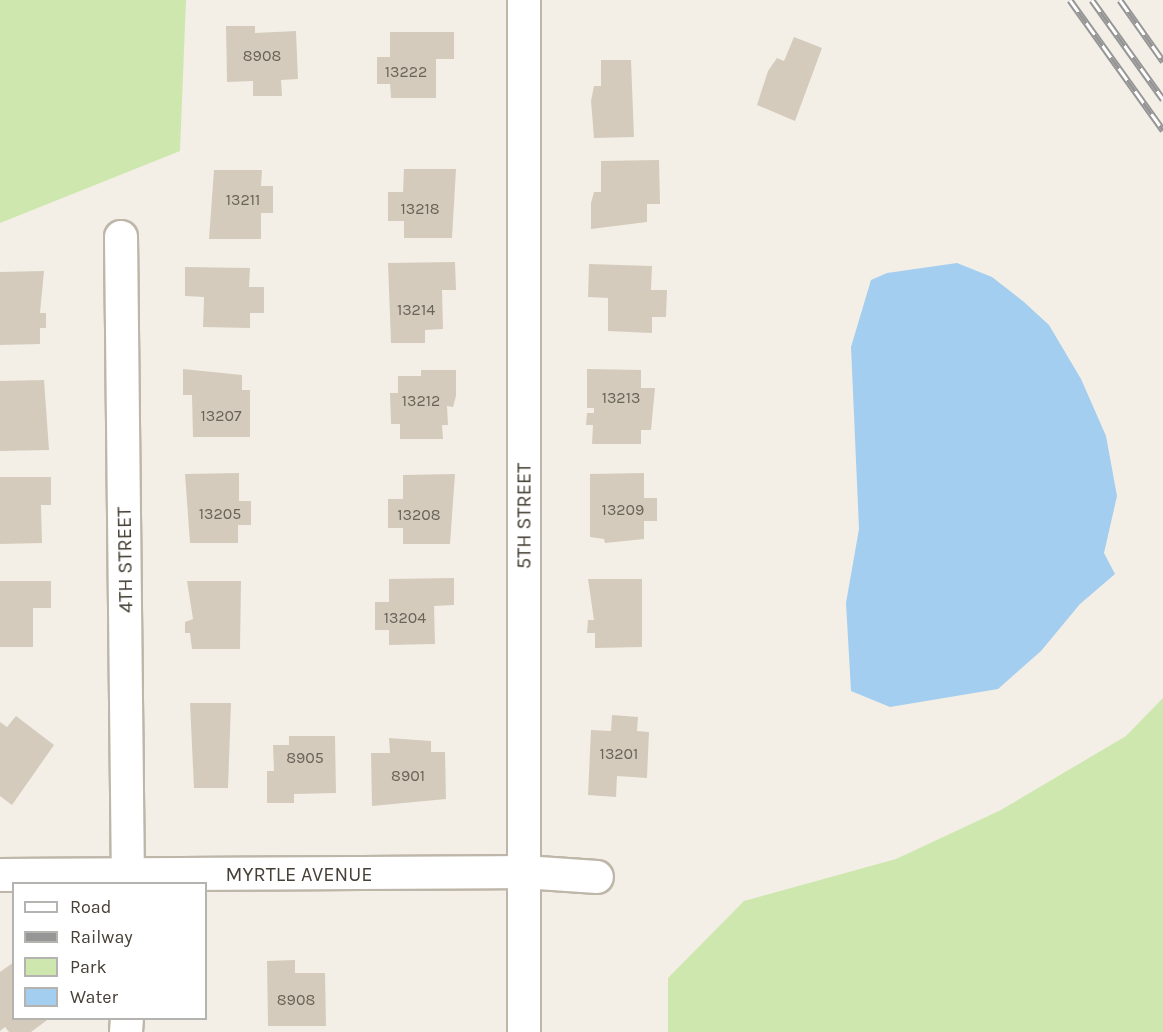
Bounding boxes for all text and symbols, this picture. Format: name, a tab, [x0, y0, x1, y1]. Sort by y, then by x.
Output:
house number: 8908	[243, 46, 281, 66]
house number: 13222	[385, 62, 427, 82]
house number: 13211	[226, 190, 260, 210]
house number: 13218	[400, 199, 440, 219]
house number: 13214	[397, 300, 435, 320]
house number: 13213	[602, 388, 640, 408]
house number: 13212	[402, 391, 440, 411]
house number: 13207	[200, 406, 242, 426]
street label: 5TH STREET	[512, 463, 536, 569]
house number: 13209	[602, 500, 644, 520]
house number: 13205	[199, 504, 241, 524]
house number: 13208	[397, 505, 441, 525]
street label: 4TH STREET	[112, 507, 138, 613]
house number: 13204	[384, 608, 426, 628]
house number: 13201	[600, 744, 638, 764]
house number: 8905	[286, 748, 324, 768]
house number: 8901	[391, 766, 425, 786]
street label: MYRTLE AVENUE	[226, 862, 372, 886]
legend	[12, 882, 207, 1020]
text: Road	[70, 896, 111, 918]
text: Railway	[70, 926, 133, 948]
text: Park	[70, 956, 107, 978]
text: Water	[70, 986, 118, 1008]
house number: 8908	[277, 990, 315, 1010]

